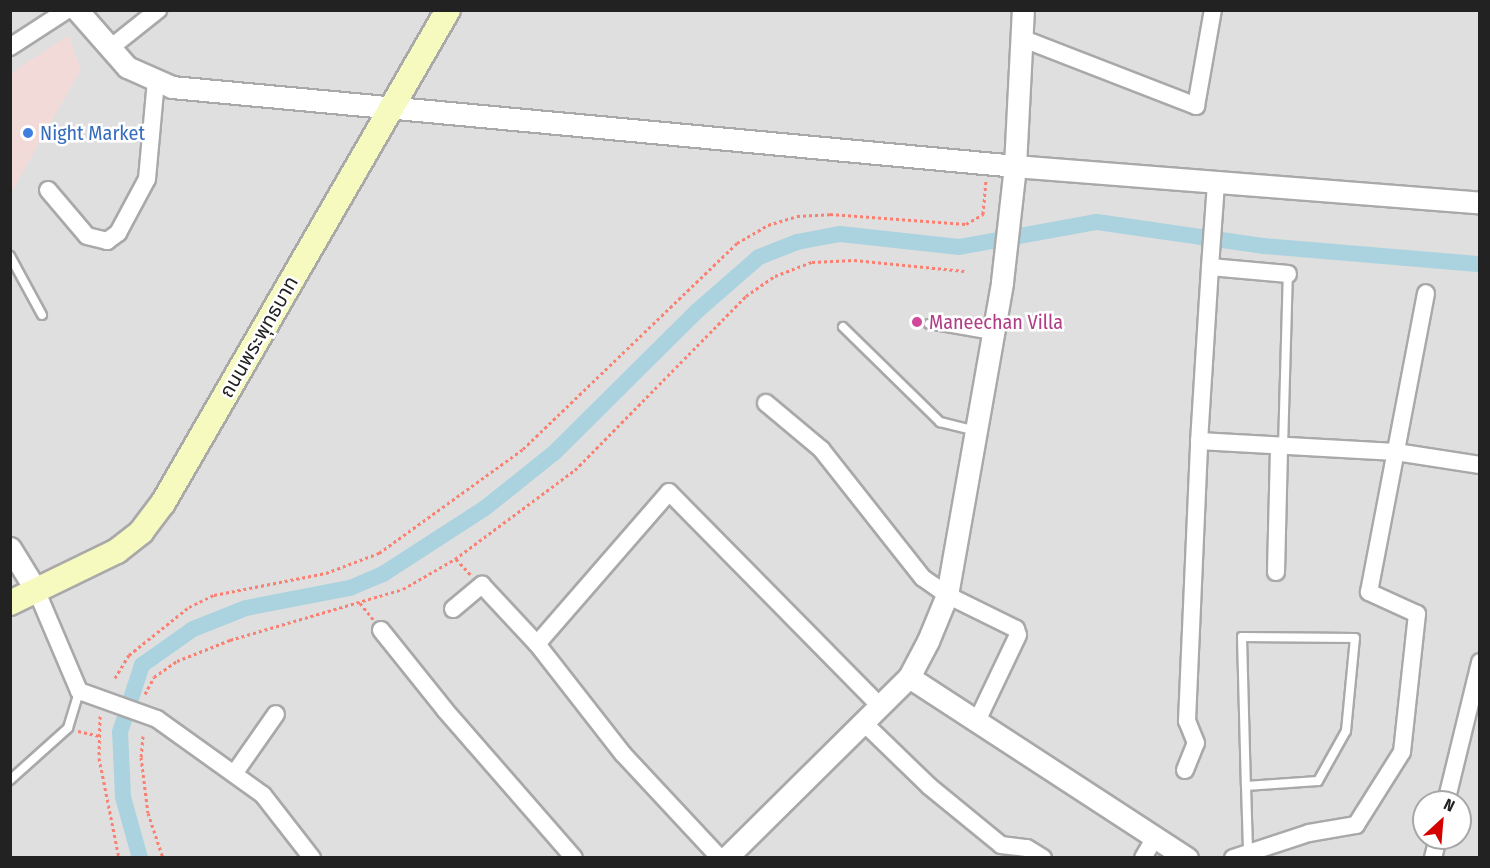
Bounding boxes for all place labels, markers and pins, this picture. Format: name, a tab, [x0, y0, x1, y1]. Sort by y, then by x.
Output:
place label: Night Market	[40, 121, 145, 145]
marker: Night Market	[21, 126, 35, 140]
place label: Maneechan Villa	[929, 310, 1063, 334]
marker: Maneechan Villa	[910, 315, 924, 329]

